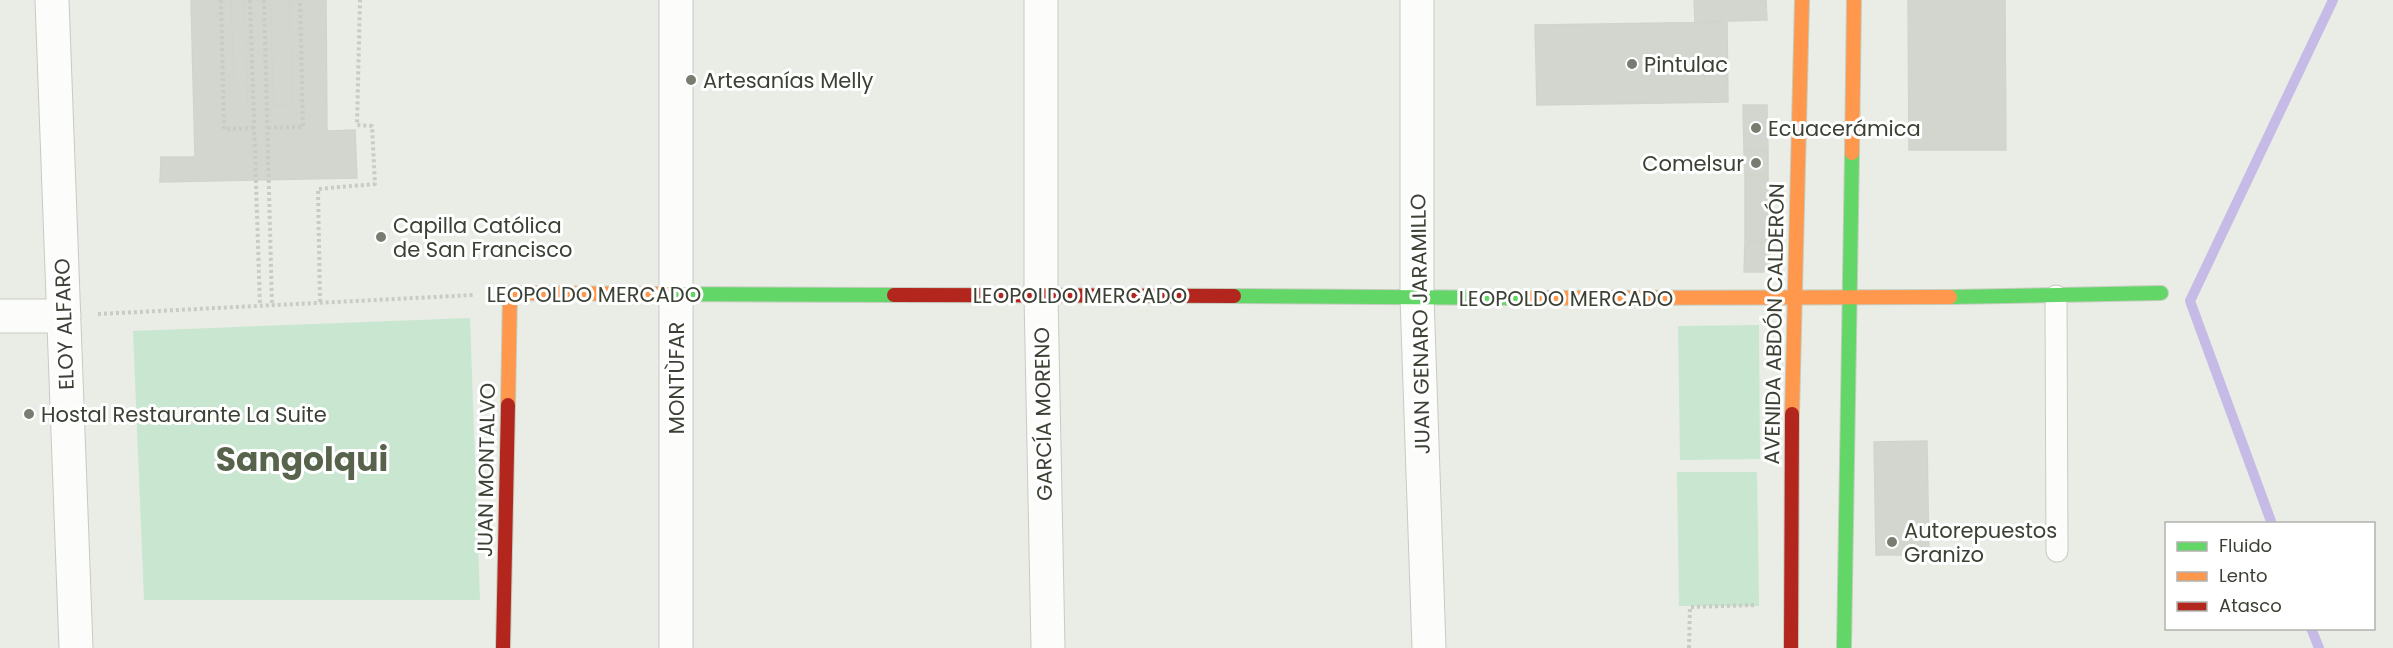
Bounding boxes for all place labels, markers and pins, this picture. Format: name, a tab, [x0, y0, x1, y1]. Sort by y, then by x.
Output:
place label: Pintulac	[1644, 50, 1728, 79]
marker: Pintulac	[1625, 57, 1639, 71]
place label: Artesanías Melly	[703, 66, 874, 95]
marker: Artesanías Melly	[684, 73, 698, 87]
place label: Ecuacerámica	[1768, 114, 1921, 143]
marker: Ecuacerámica	[1749, 121, 1763, 135]
place label: Comelsur	[1642, 149, 1744, 178]
marker: Comelsur	[1749, 156, 1763, 170]
place label: Capilla Católica de San Francisco	[393, 211, 573, 264]
marker: Capilla Católica de San Francisco	[374, 230, 388, 244]
place label: Hostal Restaurante La Suite	[41, 400, 327, 429]
marker: Hostal Restaurante La Suite	[22, 407, 36, 421]
place label: Autorepuestos Granizo	[1904, 516, 2057, 569]
marker: Autorepuestos Granizo	[1885, 535, 1899, 549]

